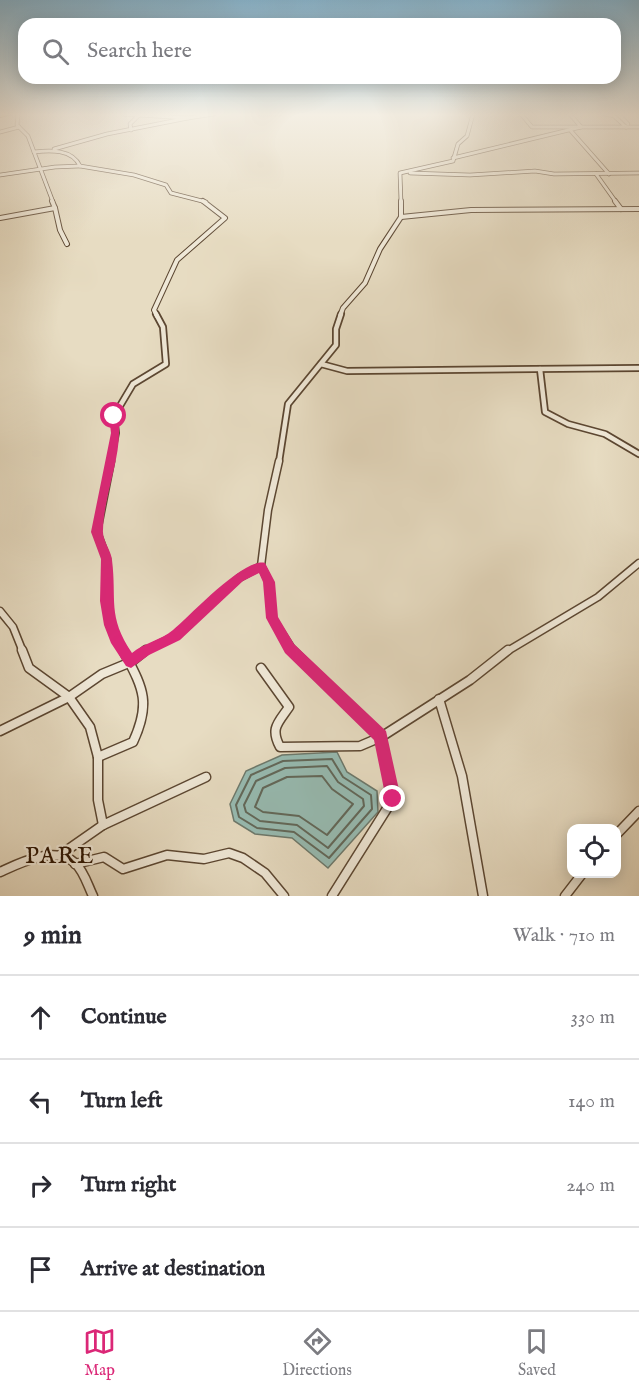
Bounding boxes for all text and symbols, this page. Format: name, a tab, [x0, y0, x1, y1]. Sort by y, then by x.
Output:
search box	[18, 18, 621, 84]
icon: search	[39, 35, 72, 68]
text: Search here	[87, 37, 192, 65]
route start	[100, 402, 126, 428]
route end	[379, 785, 405, 811]
map controls	[567, 824, 621, 878]
button: locate	[567, 824, 621, 878]
district label: PARE	[25, 841, 95, 872]
text: 9 min	[24, 919, 82, 952]
text: Walk · 710 m	[513, 923, 615, 948]
icon: ahead	[24, 1001, 57, 1034]
text: Continue	[81, 1003, 167, 1031]
text: 330 m	[570, 1005, 615, 1030]
icon: left	[24, 1085, 57, 1118]
text: Turn left	[81, 1087, 163, 1115]
text: 140 m	[568, 1089, 615, 1114]
icon: right	[24, 1169, 57, 1202]
text: Turn right	[81, 1171, 176, 1199]
text: 240 m	[566, 1173, 615, 1198]
icon: arrive	[24, 1253, 57, 1286]
text: Arrive at destination	[81, 1255, 265, 1283]
tab: Map	[83, 1325, 116, 1381]
tab: Directions	[282, 1325, 352, 1381]
tab: Saved	[518, 1325, 556, 1381]

